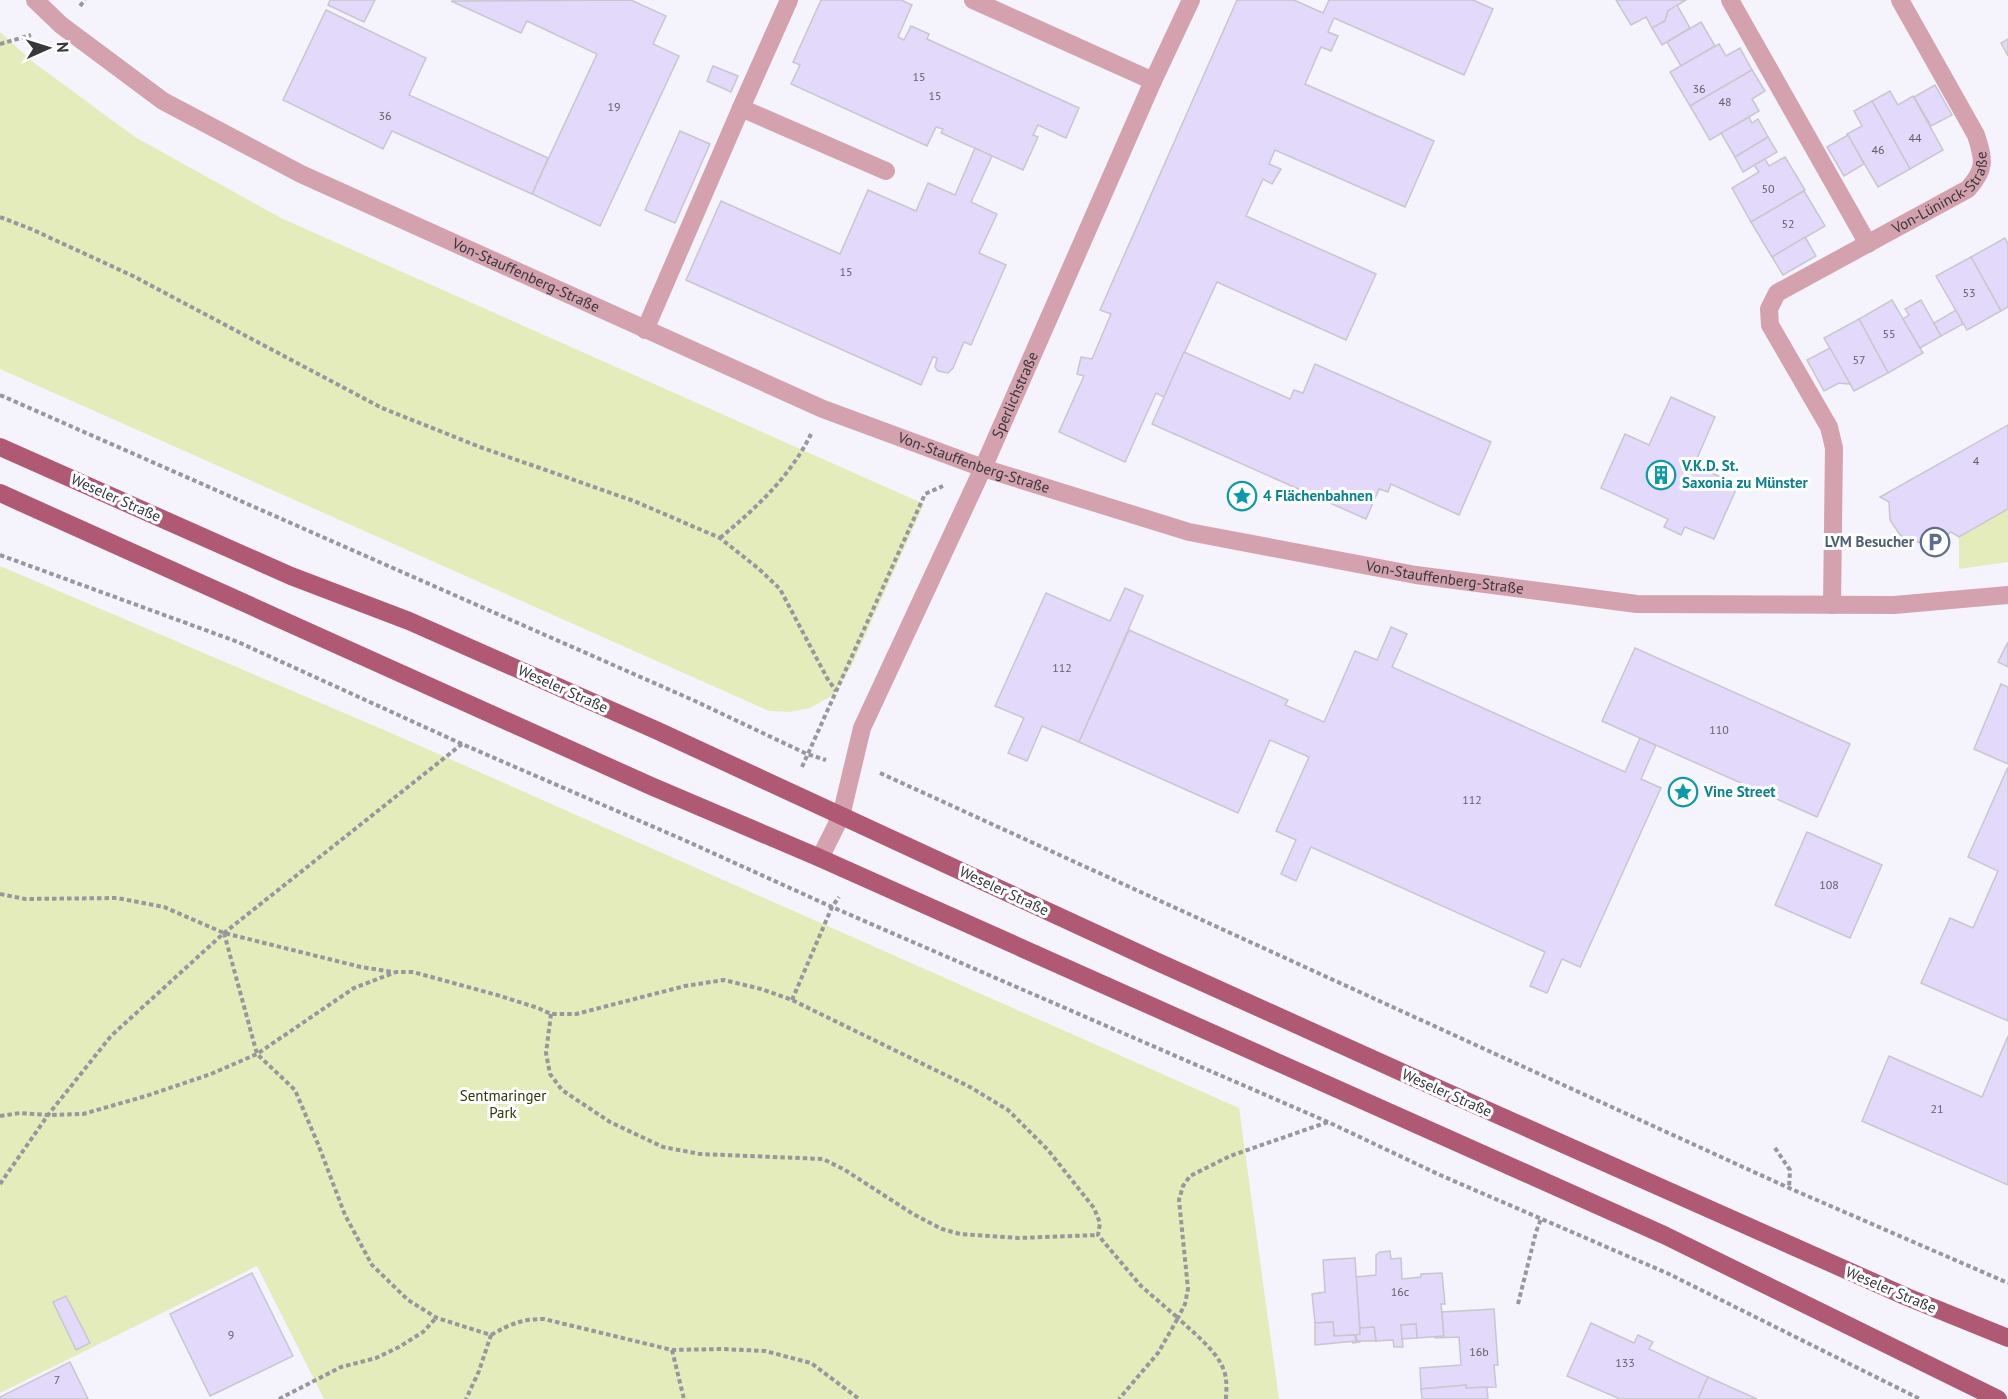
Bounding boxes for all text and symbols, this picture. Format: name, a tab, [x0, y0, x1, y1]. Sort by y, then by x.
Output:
north arrow	[18, 18, 78, 78]
text: N	[53, 41, 73, 53]
house number: 15	[912, 69, 926, 84]
house number: 36	[1692, 81, 1706, 96]
house number: 15	[928, 88, 942, 103]
house number: 48	[1718, 94, 1732, 109]
house number: 19	[607, 99, 621, 114]
house number: 36	[378, 108, 392, 123]
house number: 44	[1908, 130, 1922, 145]
house number: 46	[1871, 142, 1885, 157]
street label: Von-Lüninck-Straße	[1888, 150, 1991, 238]
house number: 50	[1761, 181, 1775, 196]
house number: 52	[1781, 216, 1795, 231]
street label: Von-Stauffenberg-Straße	[448, 233, 603, 316]
house number: 15	[839, 264, 853, 279]
house number: 53	[1962, 285, 1976, 300]
house number: 55	[1882, 326, 1896, 341]
street label: Sperlichstraße	[987, 348, 1042, 441]
house number: 57	[1852, 352, 1866, 367]
street label: Von-Stauffenberg-Straße	[894, 427, 1052, 497]
house number: 4	[1973, 453, 1980, 468]
place label: V.K.D. St. Saxonia zu Münster	[1681, 456, 1808, 492]
building icon: V.K.D. St. Saxonia zu Münster	[1645, 459, 1677, 491]
street label: Weseler Straße	[68, 469, 164, 526]
place icon: 4 Flächenbahnen	[1226, 480, 1258, 512]
place label: 4 Flächenbahnen	[1263, 486, 1373, 505]
parking icon: LVM Besucher	[1919, 526, 1951, 558]
place label: LVM Besucher	[1825, 532, 1915, 551]
street label: Von-Stauffenberg-Straße	[1363, 556, 1525, 598]
street label: Weseler Straße	[515, 660, 611, 717]
house number: 112	[1052, 660, 1072, 675]
house number: 110	[1709, 722, 1729, 737]
place icon: Vine Street	[1667, 776, 1699, 808]
place label: Vine Street	[1703, 782, 1776, 801]
house number: 112	[1462, 792, 1482, 807]
street label: Weseler Straße	[956, 862, 1052, 920]
house number: 108	[1819, 877, 1839, 892]
street label: Weseler Straße	[1399, 1064, 1495, 1121]
park label: Sentmaringer Park	[460, 1086, 546, 1122]
house number: 21	[1930, 1101, 1944, 1116]
street label: Weseler Straße	[1843, 1262, 1939, 1317]
house number: 16c	[1391, 1284, 1410, 1299]
house number: 9	[228, 1327, 234, 1342]
house number: 16b	[1469, 1344, 1489, 1359]
house number: 133	[1615, 1355, 1635, 1370]
house number: 7	[54, 1372, 60, 1387]

